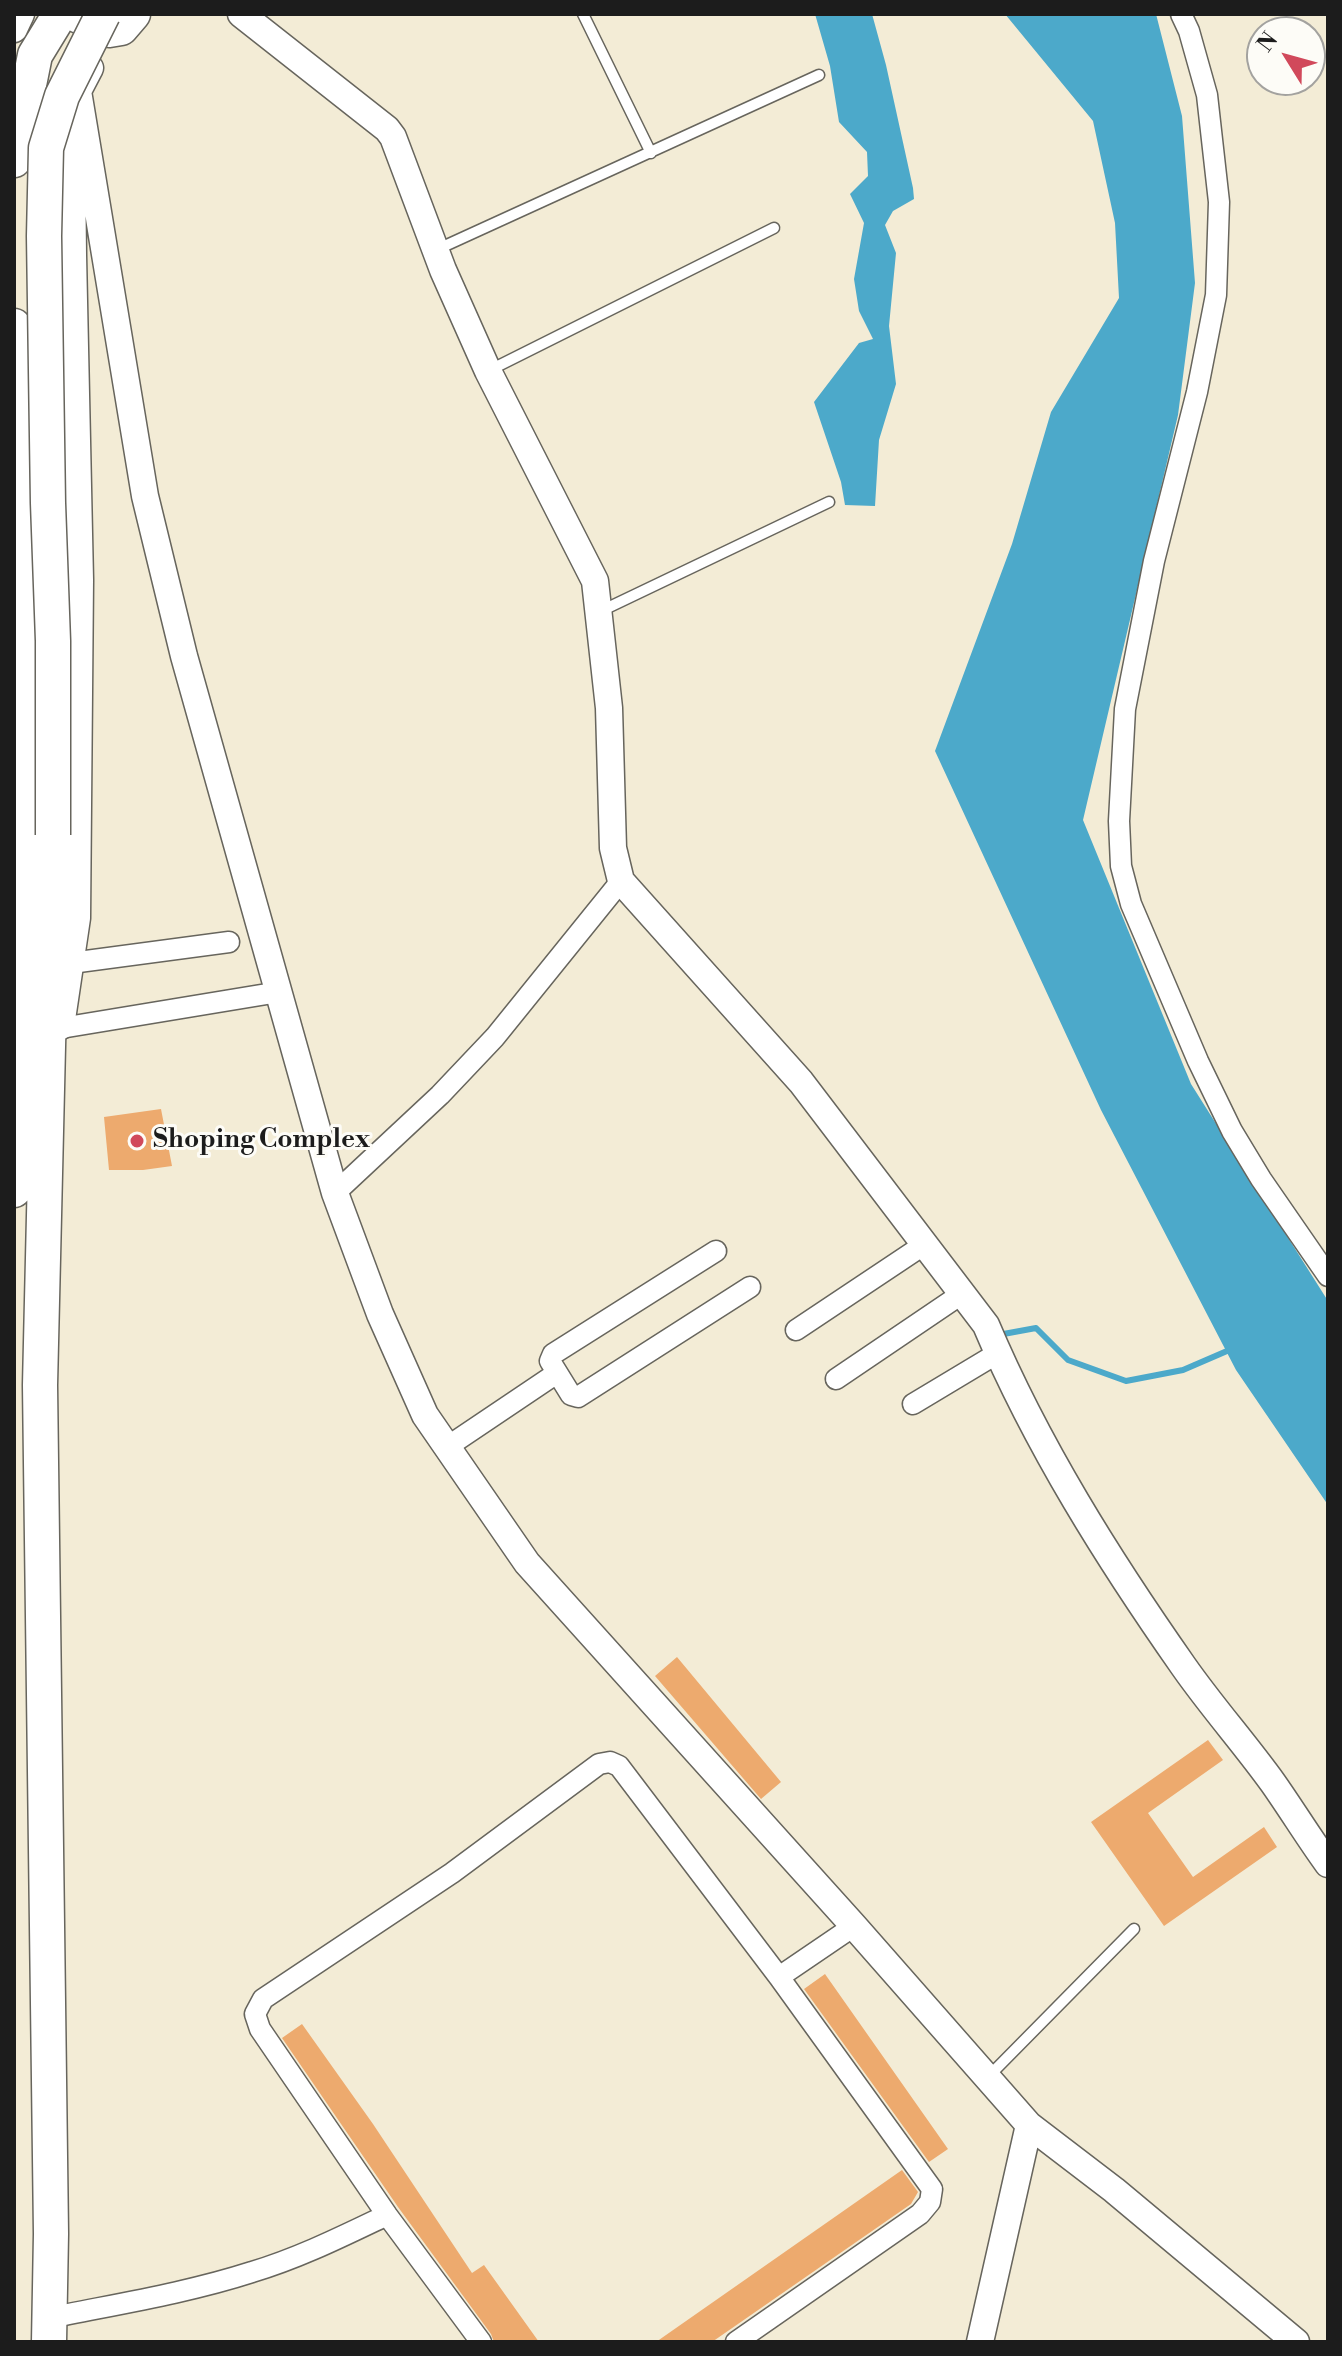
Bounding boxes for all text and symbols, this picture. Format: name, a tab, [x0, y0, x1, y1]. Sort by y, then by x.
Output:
north arrow	[1246, 16, 1326, 96]
text: N	[1252, 27, 1284, 58]
place label: Shoping Complex	[153, 1125, 370, 1157]
marker: Shoping Complex	[128, 1132, 146, 1150]

